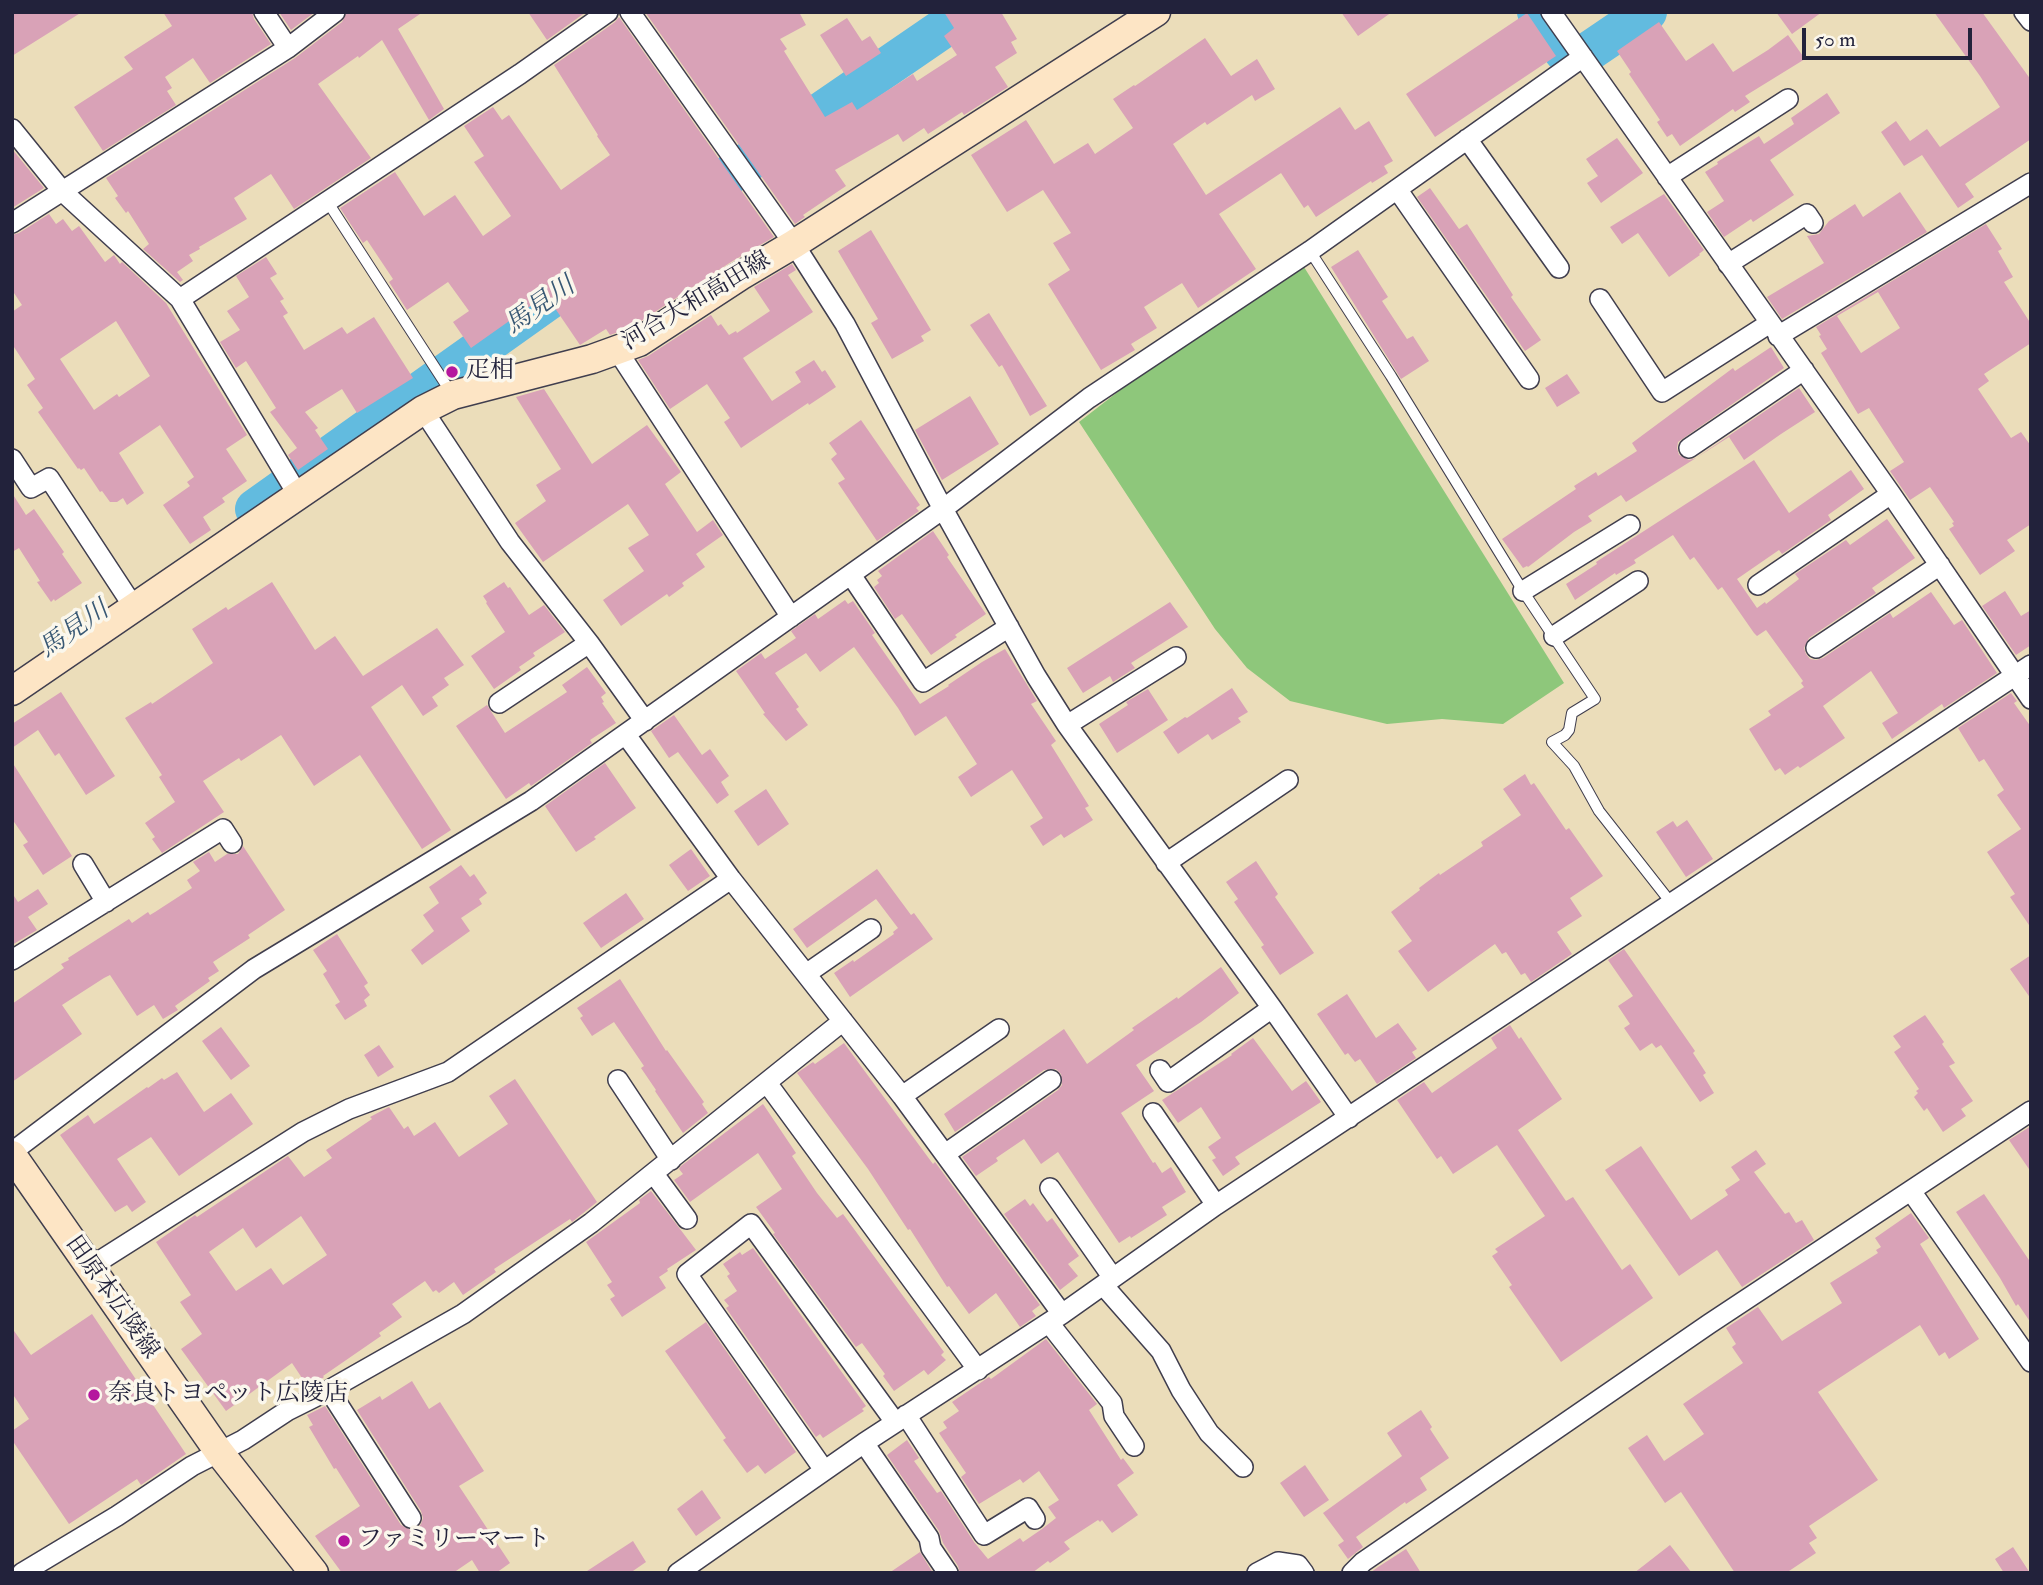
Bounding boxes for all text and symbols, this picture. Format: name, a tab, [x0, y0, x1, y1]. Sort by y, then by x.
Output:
scale bar	[1805, 14, 1975, 58]
text: 50 m	[1815, 26, 1856, 53]
street label: 河合大和高田線	[618, 246, 776, 358]
water label: 馬見川	[500, 272, 582, 342]
place label: 疋相	[466, 358, 514, 386]
marker: 疋相	[444, 364, 460, 380]
water label: 馬見川	[34, 596, 116, 666]
street label: 田原本広陵線	[58, 1231, 164, 1365]
place label: 奈良トヨペット広陵店	[108, 1381, 348, 1409]
marker: 奈良トヨペット広陵店	[86, 1387, 102, 1403]
place label: ファミリーマート	[358, 1527, 550, 1555]
marker: ファミリーマート	[336, 1533, 352, 1549]

